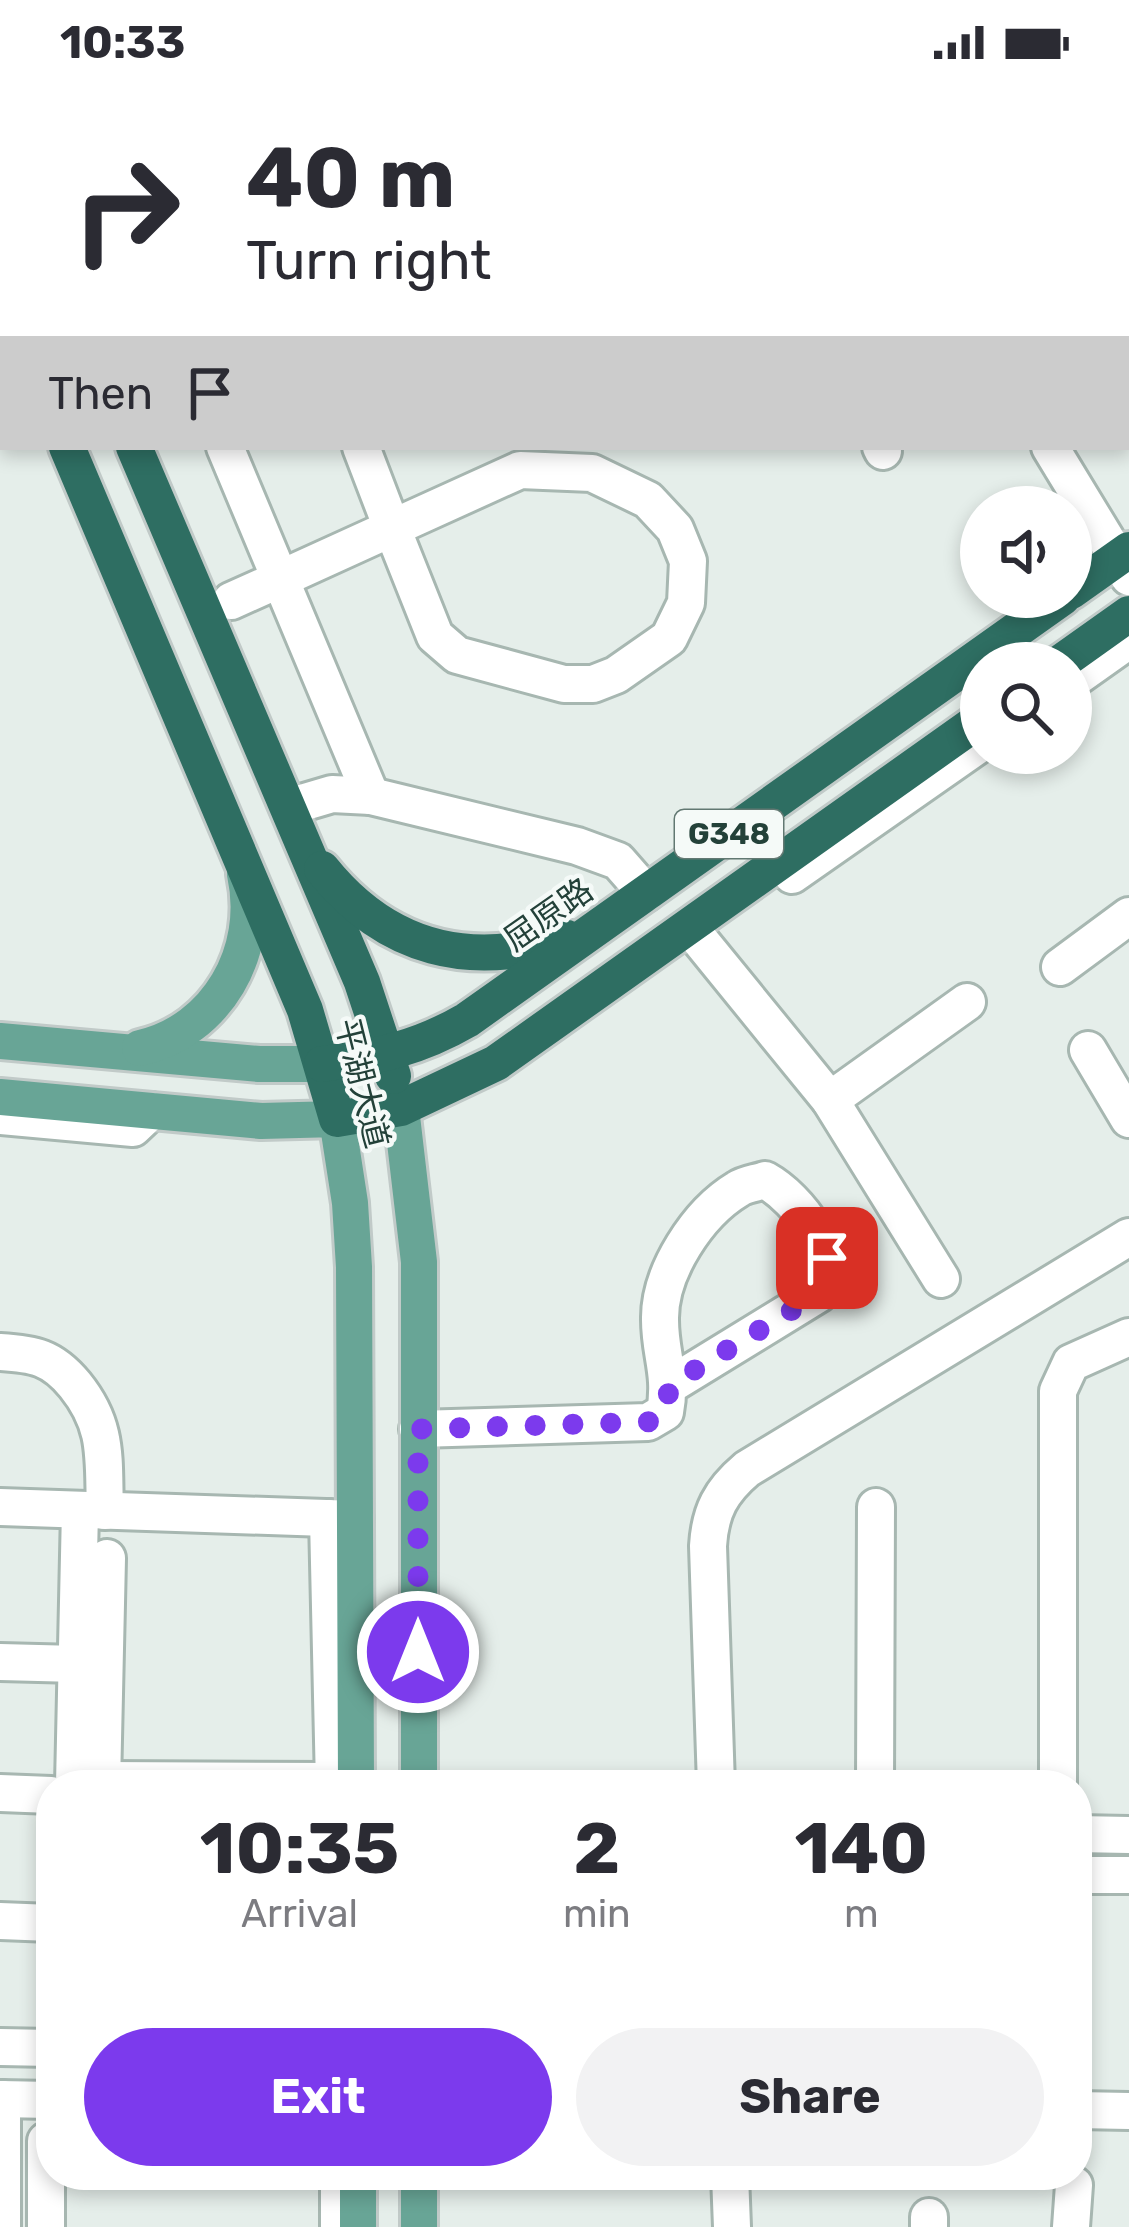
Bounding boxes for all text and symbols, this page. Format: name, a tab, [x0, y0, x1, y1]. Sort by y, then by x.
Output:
text: 10:33	[60, 16, 185, 69]
text: 40 m	[246, 128, 455, 228]
icon: right	[48, 132, 204, 288]
text: Turn right	[246, 229, 491, 293]
icon: arrive	[177, 360, 243, 426]
text: Then	[48, 367, 153, 420]
map controls	[960, 486, 1092, 774]
button: sound	[960, 486, 1092, 618]
button: search	[960, 642, 1092, 774]
road number: G348	[675, 810, 783, 858]
street label: 屈原路	[497, 870, 600, 959]
street label: 平湖大道	[328, 1014, 397, 1152]
pin	[776, 1207, 878, 1309]
icon: arrive	[794, 1225, 860, 1291]
position arrow	[355, 1589, 481, 1715]
text: 10:35	[200, 1806, 399, 1891]
text: 2	[573, 1806, 620, 1891]
text: 140	[794, 1806, 928, 1891]
text: Arrival	[241, 1891, 358, 1937]
text: min	[563, 1891, 631, 1937]
text: m	[844, 1891, 879, 1937]
button: Exit	[84, 2028, 552, 2166]
button: Share	[576, 2028, 1044, 2166]

